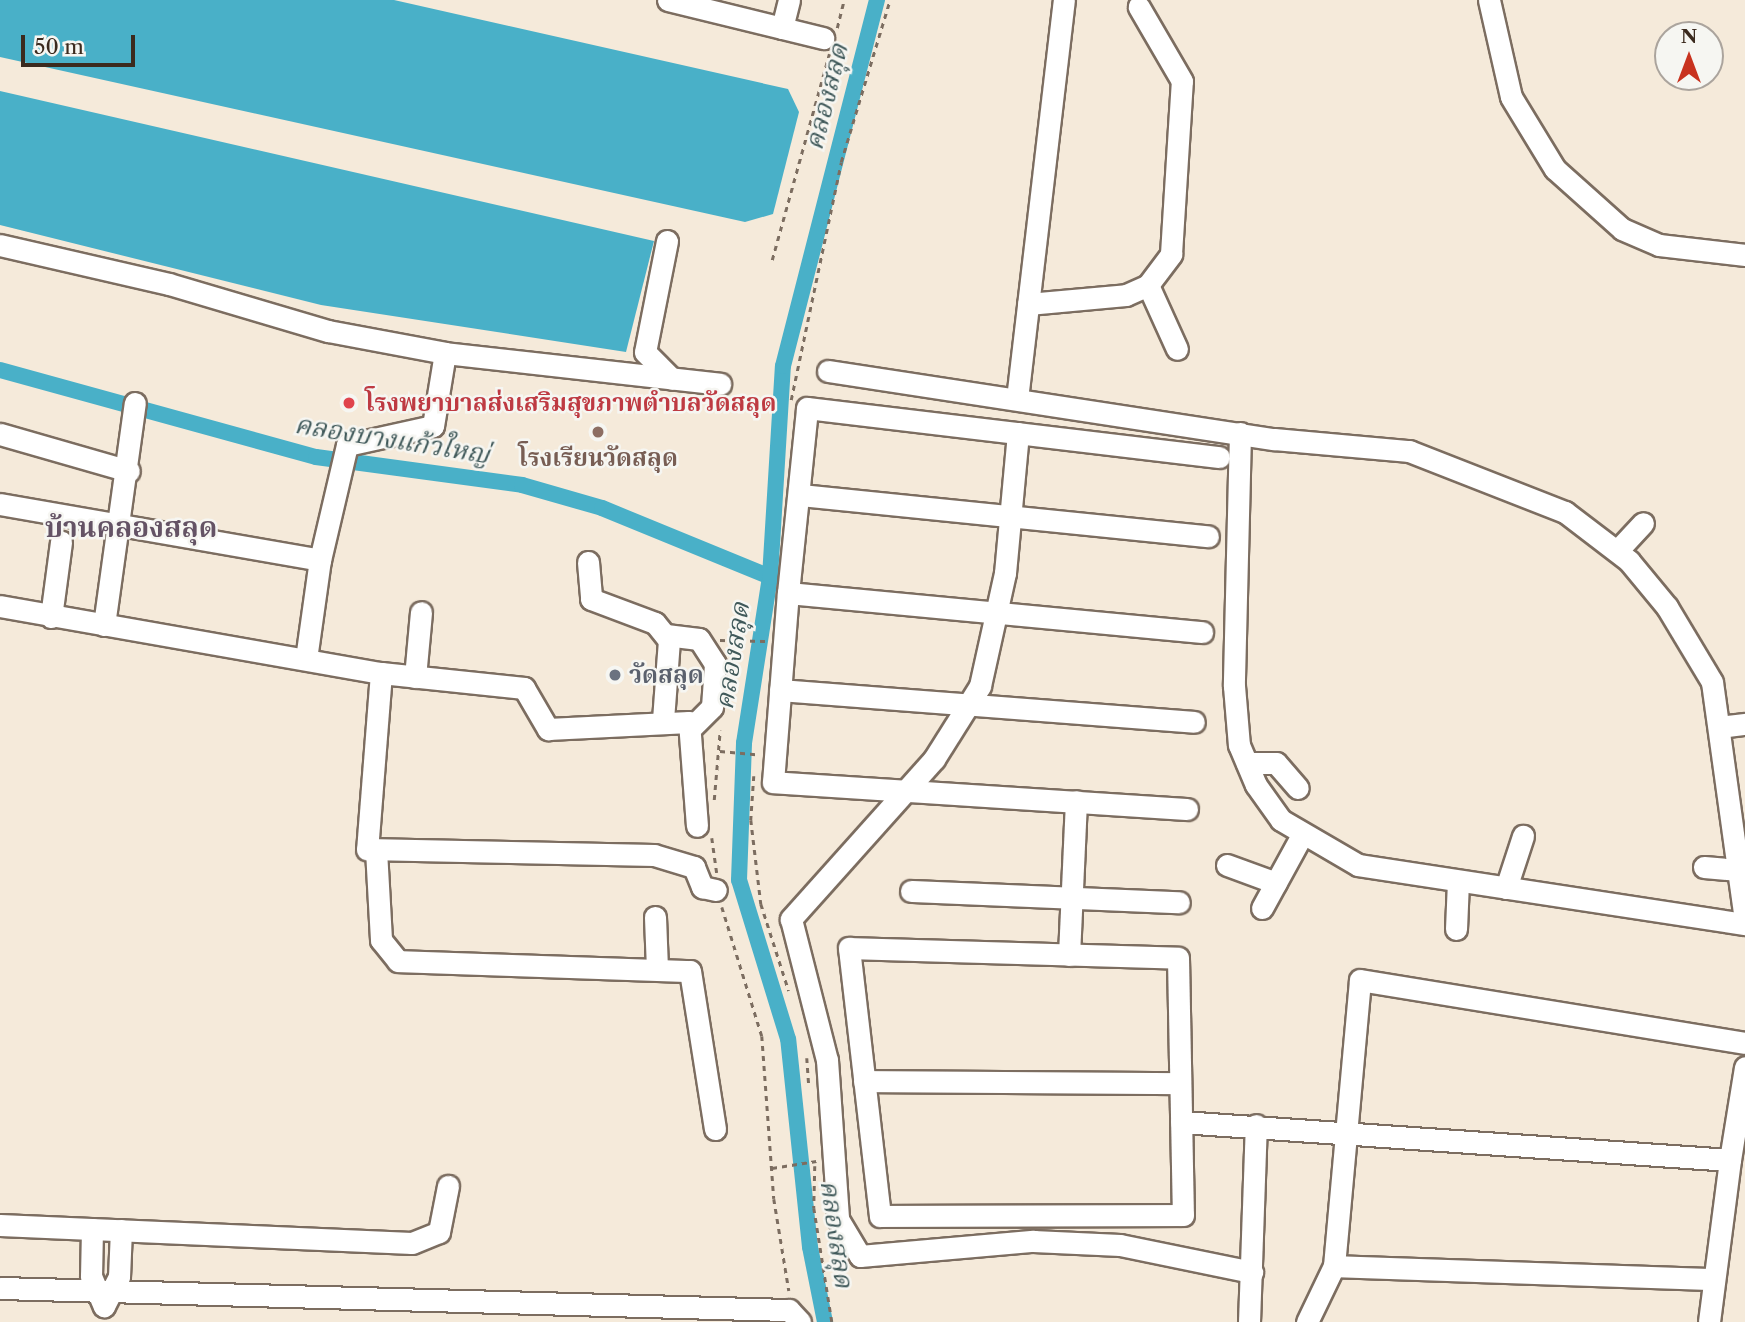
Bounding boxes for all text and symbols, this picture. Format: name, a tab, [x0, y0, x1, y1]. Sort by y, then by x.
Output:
scale bar	[24, 21, 138, 65]
north arrow	[1654, 21, 1724, 91]
text: N	[1681, 25, 1697, 48]
text: 50 m	[34, 34, 84, 59]
water label: คลองสลุด	[799, 41, 855, 153]
place label: โรงพยาบาลส่งเสริมสุขภาพตำบลวัดสลุด	[365, 389, 776, 417]
marker: โรงพยาบาลส่งเสริมสุขภาพตำบลวัดสลุด	[339, 393, 359, 413]
water label: คลองบางแก้วใหญ่	[292, 409, 492, 471]
marker: โรงเรียนวัดสลุด	[590, 424, 606, 440]
place label: โรงเรียนวัดสลุด	[518, 444, 678, 472]
district label: บ้านคลองสลุด	[45, 510, 217, 544]
water label: คลองสลุด	[709, 600, 757, 712]
place label: วัดสลุด	[629, 661, 704, 689]
marker: วัดสลุด	[607, 667, 623, 683]
water label: คลองสลุด	[813, 1178, 859, 1290]

